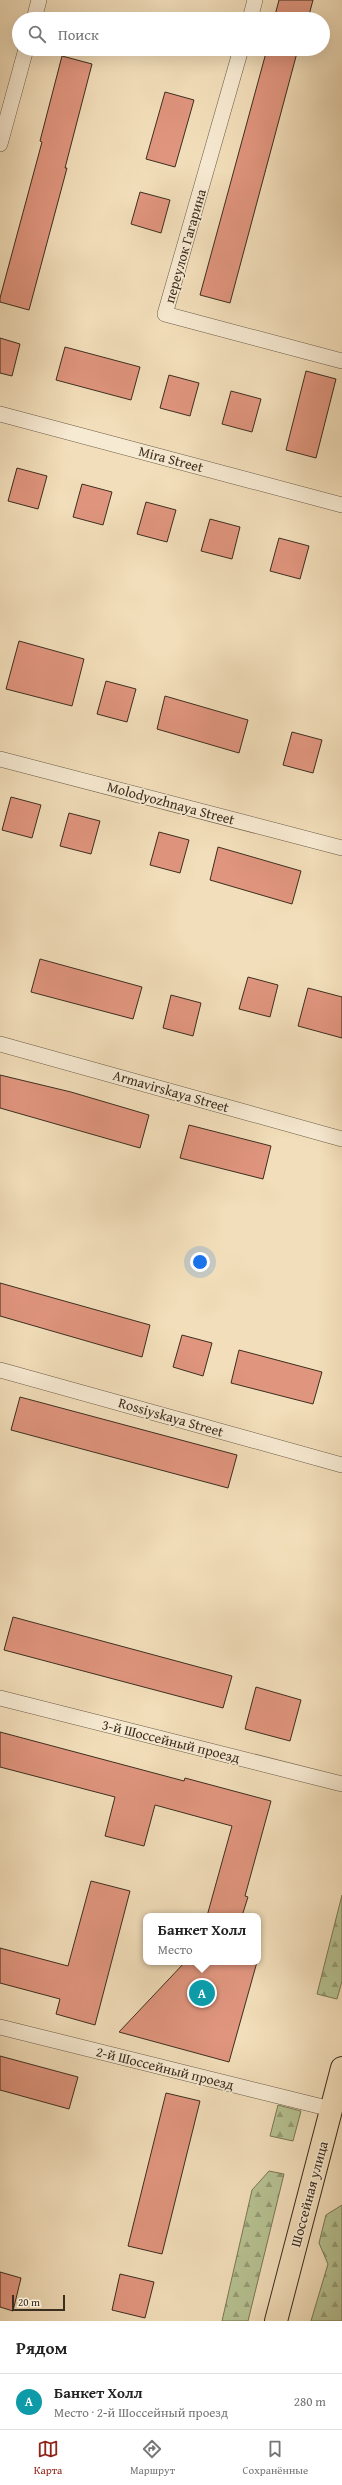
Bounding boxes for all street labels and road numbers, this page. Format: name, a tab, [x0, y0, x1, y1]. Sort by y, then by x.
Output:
street label: переулок Гагарина	[159, 186, 211, 305]
street label: Mira Street	[136, 441, 206, 477]
street label: Molodyozhnaya Street	[105, 776, 237, 830]
street label: Armavirskaya Street	[111, 1065, 231, 1117]
street label: Rossiyskaya Street	[116, 1392, 226, 1442]
street label: 3-й Шоссейный проезд	[100, 1714, 242, 1768]
street label: 2-й Шоссейный проезд	[94, 2041, 236, 2095]
street label: Шоссейная улица	[285, 2138, 333, 2249]

